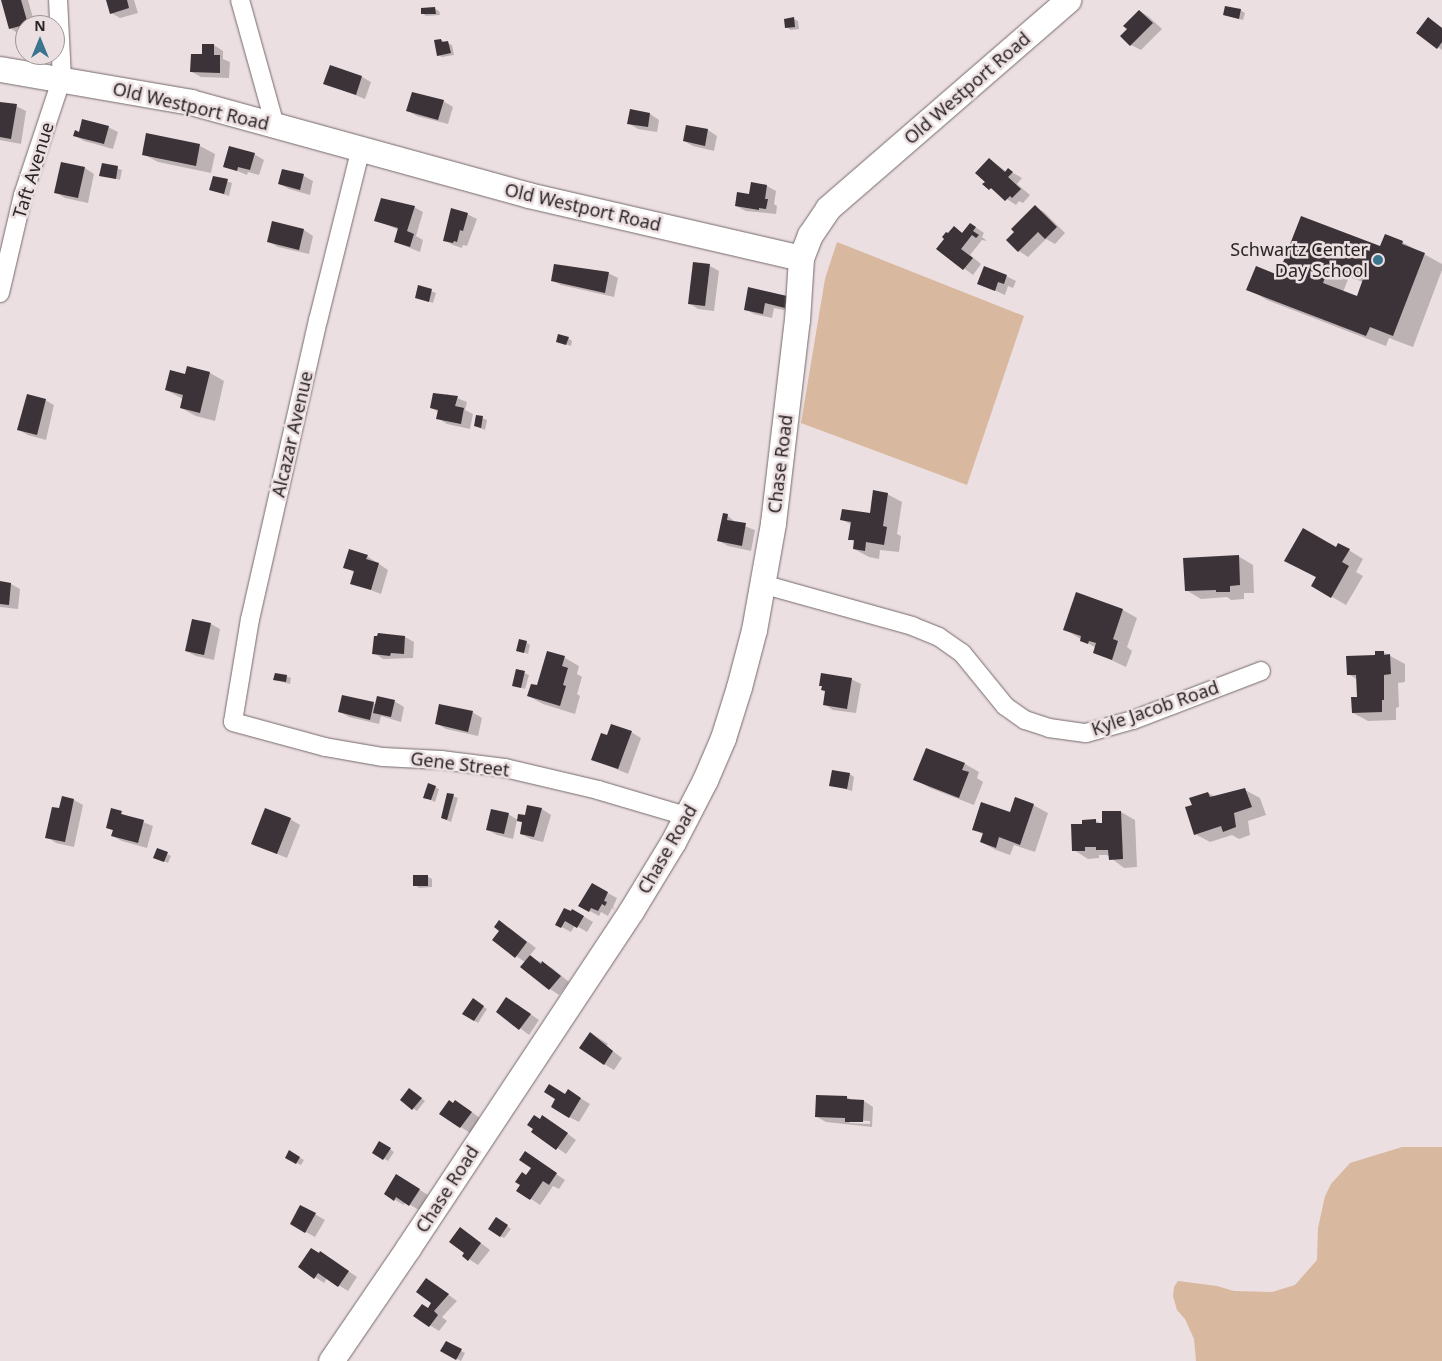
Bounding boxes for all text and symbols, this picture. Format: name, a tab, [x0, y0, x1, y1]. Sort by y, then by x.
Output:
north arrow	[15, 15, 65, 65]
text: N	[34, 16, 46, 35]
street label: Old Westport Road	[900, 27, 1034, 149]
street label: Old Westport Road	[111, 77, 271, 135]
street label: Taft Avenue	[8, 119, 58, 221]
street label: Old Westport Road	[503, 178, 663, 236]
place label: Schwartz Center Day School	[1230, 239, 1368, 282]
marker: Schwartz Center Day School	[1372, 254, 1384, 266]
street label: Alcazar Avenue	[267, 369, 317, 499]
street label: Chase Road	[763, 413, 797, 515]
street label: Kyle Jacob Road	[1088, 676, 1222, 740]
street label: Gene Street	[409, 747, 511, 781]
street label: Chase Road	[633, 801, 701, 897]
street label: Chase Road	[411, 1141, 483, 1237]

